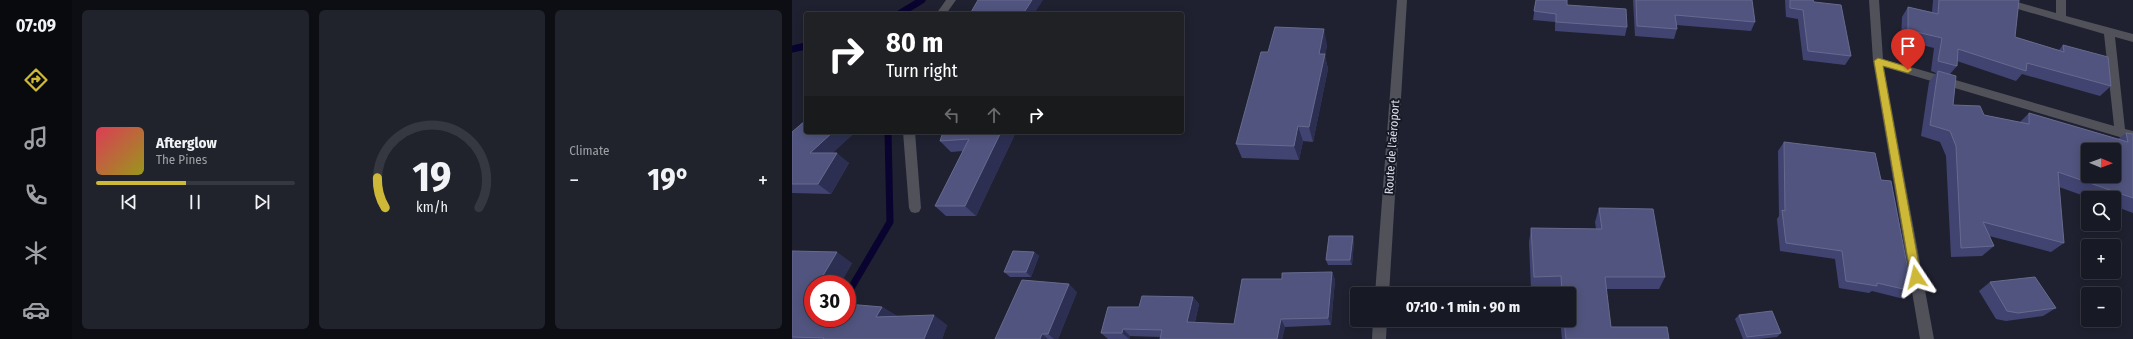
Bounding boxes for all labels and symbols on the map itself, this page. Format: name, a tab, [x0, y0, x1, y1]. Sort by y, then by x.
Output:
pin	[1891, 29, 1925, 70]
street label: Route de l'aéroport	[1382, 99, 1402, 195]
north arrow	[2081, 143, 2121, 183]
position arrow	[1895, 256, 1937, 298]
speed limit sign: 30	[804, 275, 856, 327]

